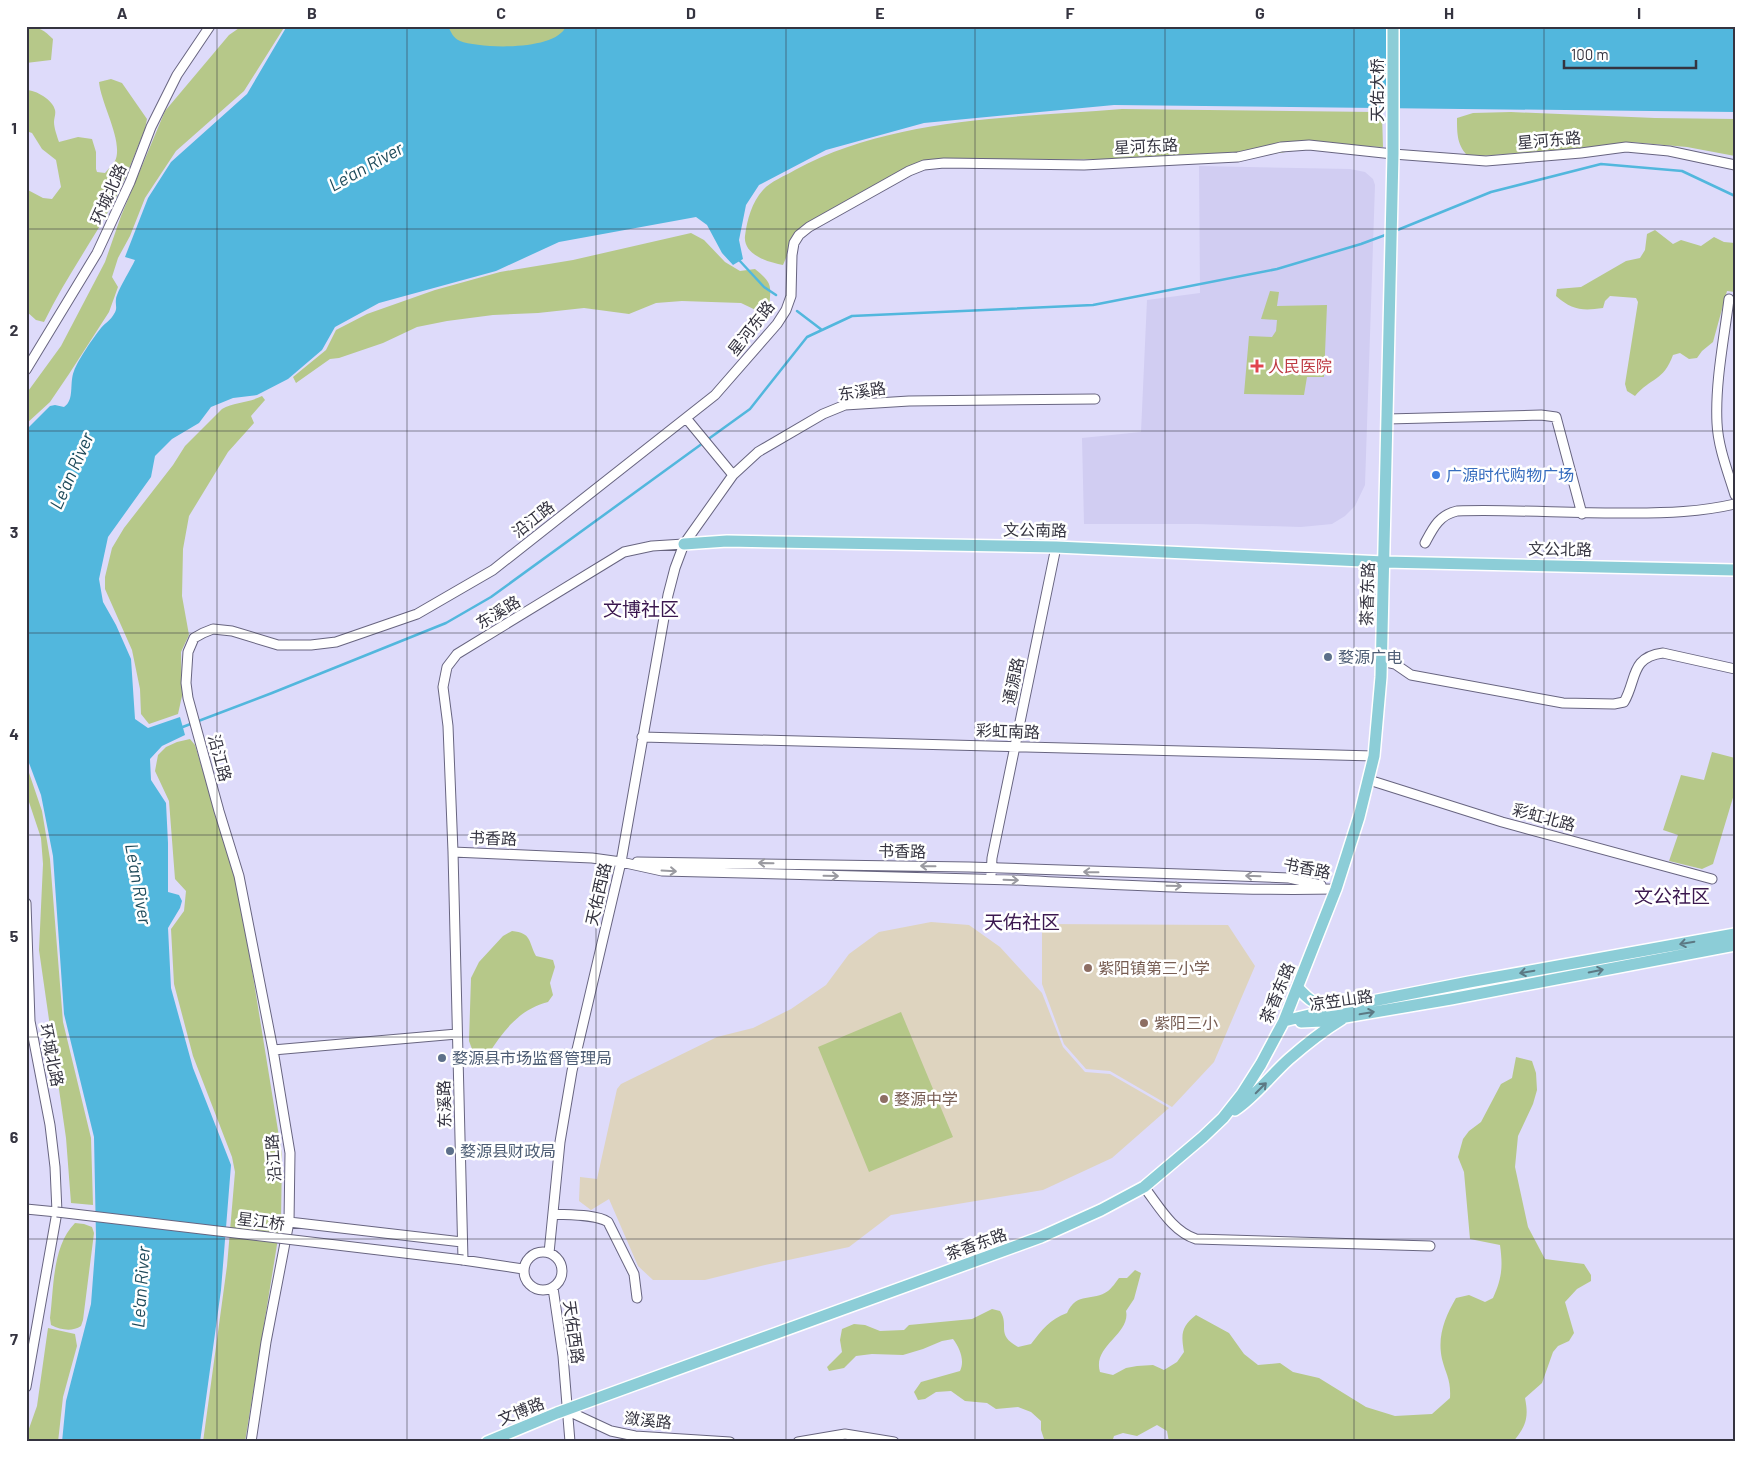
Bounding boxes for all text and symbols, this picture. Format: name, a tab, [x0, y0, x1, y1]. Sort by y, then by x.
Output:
text: A	[117, 3, 128, 22]
text: B	[307, 3, 317, 22]
text: C	[496, 3, 506, 22]
text: D	[686, 3, 696, 22]
text: E	[875, 3, 885, 22]
text: F	[1066, 3, 1075, 22]
text: G	[1255, 3, 1265, 22]
text: H	[1444, 3, 1454, 22]
text: I	[1637, 3, 1641, 22]
scale bar	[1564, 38, 1696, 70]
text: 100 m	[1571, 45, 1609, 63]
street label: 天佑大桥	[1367, 58, 1386, 122]
text: 1	[11, 118, 17, 137]
street label: 星河东路	[1516, 127, 1582, 152]
street label: 星河东路	[1114, 134, 1178, 157]
water label: Le'an River	[324, 136, 407, 196]
street label: 环城北路	[86, 161, 129, 227]
street label: 星河东路	[723, 297, 778, 359]
text: 2	[10, 320, 19, 339]
place label: 人民医院	[1268, 356, 1332, 375]
marker: 人民医院	[1250, 359, 1264, 373]
street label: 东溪路	[837, 378, 887, 403]
water label: Le'an River	[44, 428, 98, 512]
place label: 广源时代购物广场	[1446, 465, 1574, 484]
marker: 广源时代购物广场	[1430, 469, 1442, 481]
street label: 沿江路	[508, 496, 557, 541]
street label: 文公南路	[1003, 519, 1067, 540]
text: 3	[10, 522, 18, 541]
street label: 文公北路	[1528, 538, 1592, 559]
street label: 茶香东路	[1356, 562, 1377, 626]
street label: 东溪路	[472, 591, 523, 632]
district label: 文博社区	[603, 597, 679, 620]
place label: 婺源广电	[1338, 647, 1402, 666]
marker: 婺源广电	[1322, 651, 1334, 663]
street label: 通源路	[998, 655, 1027, 706]
street label: 彩虹南路	[976, 720, 1040, 741]
text: 4	[9, 724, 19, 743]
street label: 沿江路	[205, 732, 236, 784]
street label: 彩虹北路	[1511, 799, 1578, 834]
street label: 书香路	[469, 827, 517, 848]
street label: 书香路	[878, 841, 926, 860]
water label: Le'an River	[121, 842, 157, 927]
street label: 书香路	[1282, 854, 1332, 881]
one-way arrow	[758, 858, 774, 868]
street label: 天佑西路	[581, 861, 614, 927]
one-way arrow	[921, 862, 937, 871]
one-way arrow	[661, 866, 677, 875]
one-way arrow	[1083, 867, 1099, 877]
one-way arrow	[823, 871, 839, 881]
one-way arrow	[1245, 872, 1261, 881]
one-way arrow	[1003, 876, 1019, 885]
one-way arrow	[1165, 881, 1181, 891]
district label: 文公社区	[1634, 884, 1710, 907]
district label: 天佑社区	[984, 910, 1060, 933]
text: 5	[10, 926, 19, 945]
one-way arrow	[1679, 938, 1695, 948]
place label: 紫阳镇第三小学	[1098, 958, 1210, 977]
street label: 茶香东路	[1255, 960, 1298, 1026]
marker: 紫阳镇第三小学	[1082, 962, 1094, 974]
one-way arrow	[1588, 966, 1604, 975]
one-way arrow	[1519, 967, 1535, 977]
street label: 凉笠山路	[1308, 986, 1374, 1013]
one-way arrow	[1359, 1007, 1375, 1017]
place label: 紫阳三小	[1154, 1013, 1218, 1032]
marker: 紫阳三小	[1138, 1017, 1150, 1029]
street label: 环城北路	[37, 1022, 68, 1088]
place label: 婺源县市场监督管理局	[452, 1048, 612, 1067]
marker: 婺源县市场监督管理局	[436, 1052, 448, 1064]
street label: 东溪路	[434, 1080, 453, 1128]
one-way arrow	[1255, 1082, 1267, 1094]
place label: 婺源中学	[894, 1089, 958, 1108]
marker: 婺源中学	[878, 1093, 890, 1105]
text: 6	[10, 1127, 19, 1146]
street label: 沿江路	[261, 1133, 284, 1183]
place label: 婺源县财政局	[460, 1141, 556, 1160]
marker: 婺源县财政局	[444, 1145, 456, 1157]
street label: 星江桥	[236, 1208, 286, 1233]
street label: 茶香东路	[943, 1224, 1009, 1263]
water label: Le'an River	[126, 1245, 154, 1328]
street label: 天佑西路	[561, 1299, 588, 1365]
text: 7	[10, 1329, 18, 1348]
street label: 文博路	[495, 1393, 547, 1428]
street label: 潋溪路	[623, 1408, 673, 1431]

